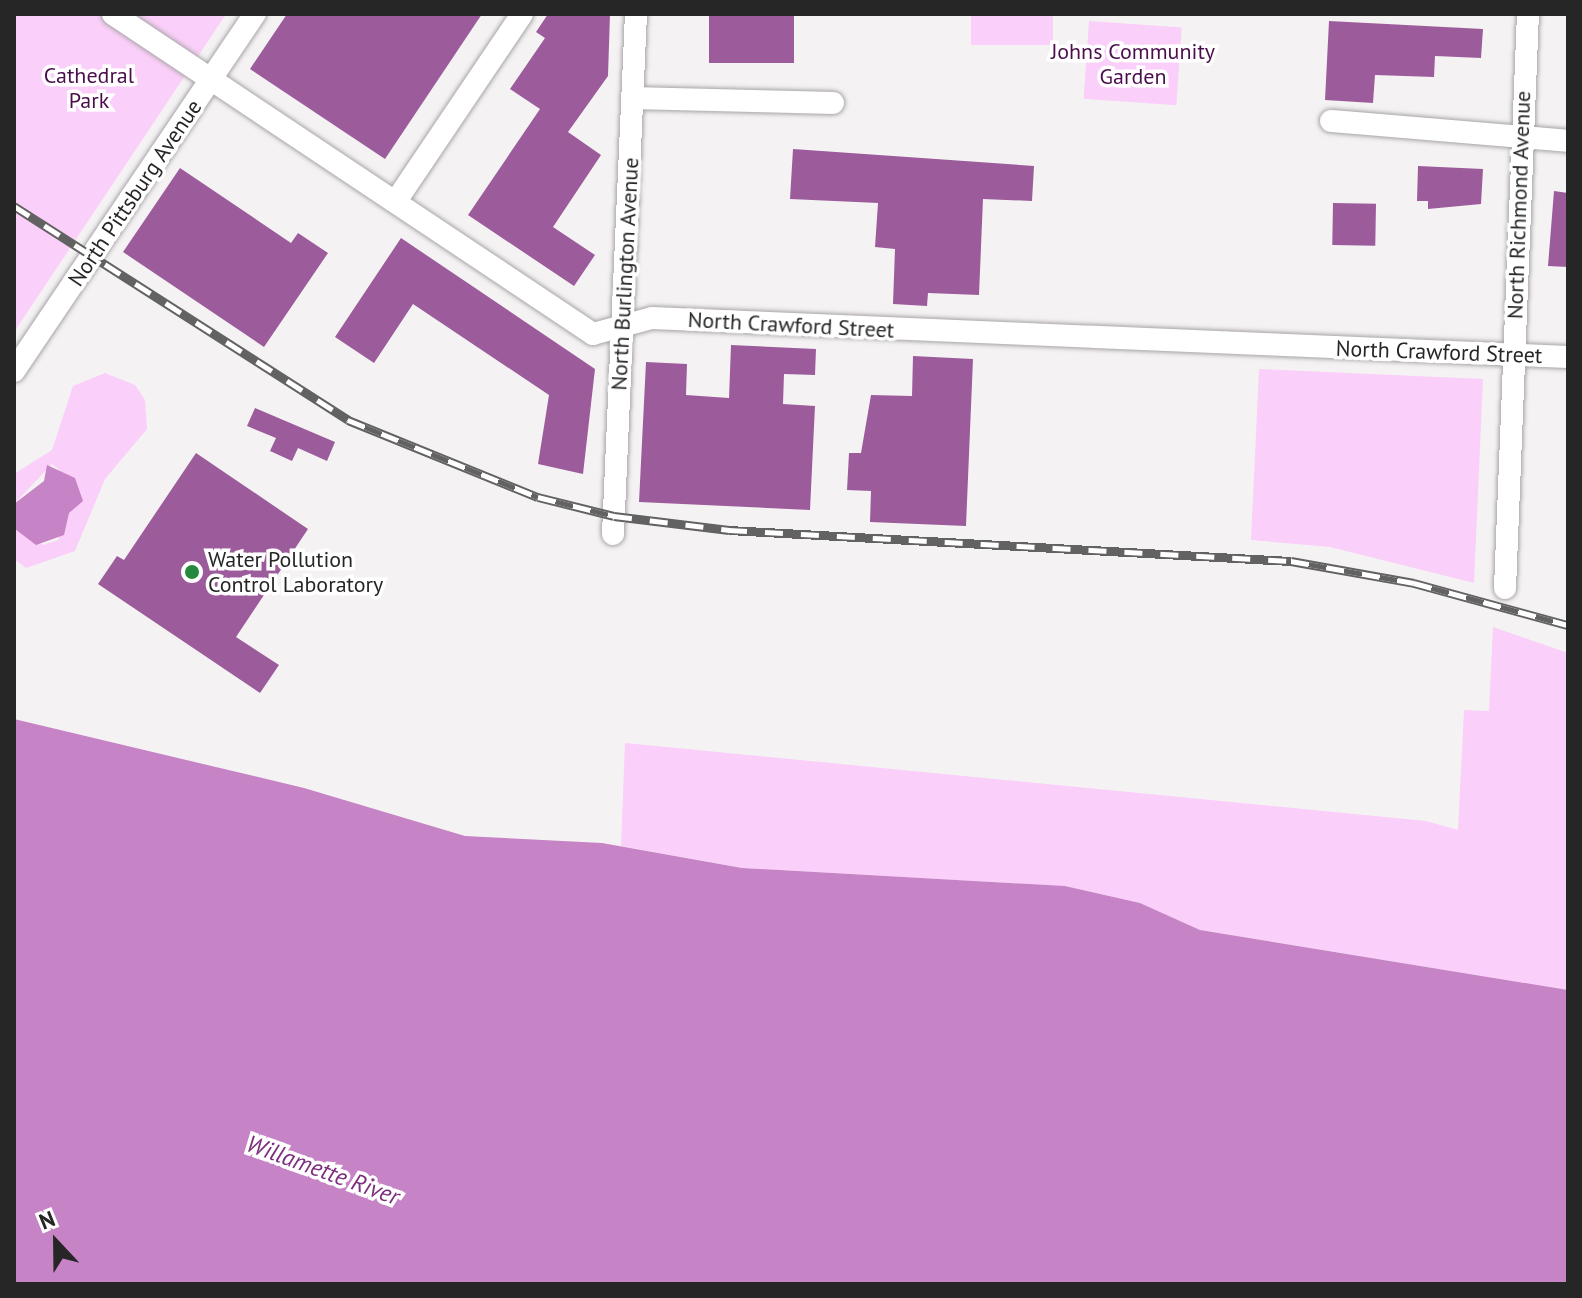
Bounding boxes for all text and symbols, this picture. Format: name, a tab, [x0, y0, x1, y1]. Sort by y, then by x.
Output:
park label: Johns Community Garden	[1051, 38, 1215, 90]
park label: Cathedral Park	[44, 62, 134, 114]
street label: North Richmond Avenue	[1502, 90, 1536, 320]
street label: North Pittsburg Avenue	[63, 94, 207, 292]
street label: North Burlington Avenue	[606, 156, 644, 392]
street label: North Crawford Street	[687, 306, 895, 344]
street label: North Crawford Street	[1335, 335, 1543, 369]
place label: Water Pollution Control Laboratory	[208, 546, 383, 598]
marker: Water Pollution Control Laboratory	[183, 563, 201, 581]
water label: Willamette River	[243, 1129, 403, 1211]
north arrow	[16, 1202, 96, 1282]
text: N	[35, 1204, 59, 1235]

